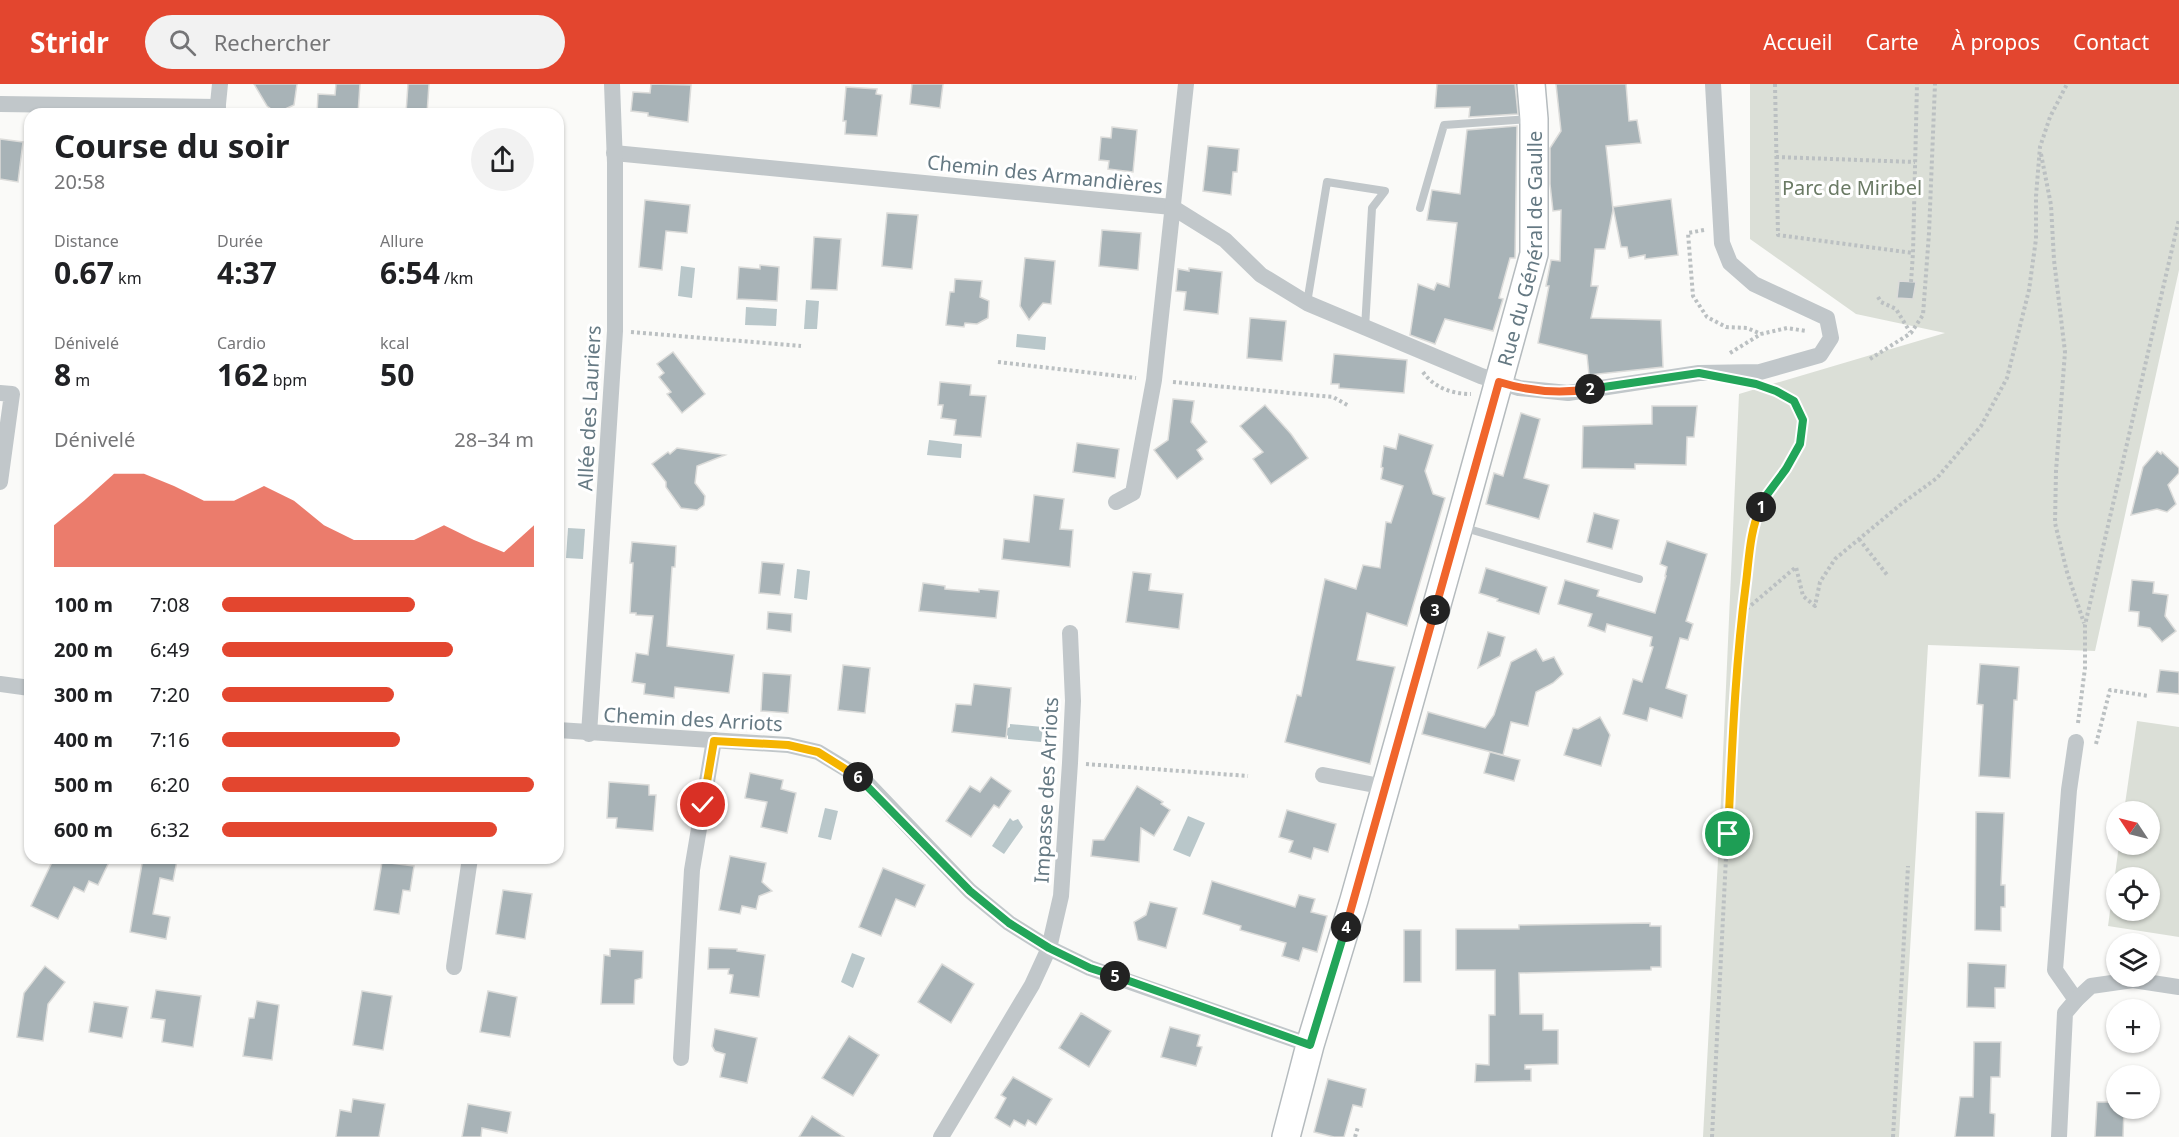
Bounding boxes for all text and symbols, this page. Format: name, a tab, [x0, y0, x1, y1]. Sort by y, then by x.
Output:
search box	[145, 15, 565, 69]
text: Stridr	[30, 23, 109, 61]
icon: search	[166, 26, 199, 59]
text: Rechercher	[214, 27, 331, 57]
text: Accueil	[1763, 28, 1832, 56]
text: Carte	[1865, 28, 1919, 56]
text: À propos	[1952, 28, 2040, 56]
text: Contact	[2073, 28, 2149, 56]
text: Course du soir	[54, 123, 290, 168]
button: share	[471, 128, 534, 191]
street label: Rue du Général de Gaulle	[1490, 131, 1548, 369]
street label: Chemin des Armandières	[926, 148, 1164, 200]
text: 20:58	[54, 168, 105, 195]
park label: Parc de Miribel	[1782, 174, 1922, 201]
text: Distance	[54, 230, 119, 252]
text: Durée	[217, 230, 263, 252]
text: Allure	[380, 230, 424, 252]
text: 0.67	[54, 252, 114, 293]
text: 4:37	[217, 252, 277, 293]
text: 6:54	[380, 252, 440, 293]
text: km	[114, 267, 142, 289]
text: /km	[440, 267, 474, 289]
street label: Allée des Lauriers	[571, 324, 607, 492]
text: Dénivelé	[54, 332, 119, 354]
text: Cardio	[217, 332, 266, 354]
text: kcal	[380, 332, 409, 354]
text: 8	[54, 354, 71, 395]
text: 162	[217, 354, 268, 395]
text: 50	[380, 354, 414, 395]
text: m	[71, 369, 90, 391]
text: bpm	[268, 369, 307, 391]
pin: 2	[1575, 374, 1605, 404]
text: 2	[1585, 378, 1595, 400]
text: Dénivelé	[54, 426, 135, 453]
text: 28–34 m	[454, 426, 534, 453]
pin: 1	[1746, 492, 1776, 522]
text: 1	[1756, 496, 1766, 518]
text: 100 m	[54, 591, 113, 618]
text: 7:08	[150, 591, 190, 618]
pin: 3	[1420, 595, 1450, 625]
text: 3	[1430, 599, 1440, 621]
text: 200 m	[54, 636, 113, 663]
text: 6:49	[150, 636, 190, 663]
text: 300 m	[54, 681, 113, 708]
text: 7:20	[150, 681, 190, 708]
street label: Impasse des Arriots	[1028, 696, 1064, 884]
street label: Chemin des Arriots	[603, 701, 783, 737]
text: 400 m	[54, 726, 113, 753]
text: 7:16	[150, 726, 190, 753]
pin: 6	[843, 762, 873, 792]
text: 6	[853, 766, 863, 788]
text: 500 m	[54, 771, 113, 798]
text: 6:20	[150, 771, 190, 798]
pin	[677, 779, 728, 830]
icon: check	[686, 788, 719, 821]
north arrow	[2106, 801, 2160, 855]
map controls	[2106, 801, 2160, 1119]
pin	[1702, 808, 1753, 859]
text: 600 m	[54, 816, 113, 843]
text: 6:32	[150, 816, 190, 843]
icon: arrive	[1711, 817, 1744, 850]
button: locate	[2106, 867, 2160, 921]
pin: 4	[1331, 912, 1361, 942]
text: 4	[1341, 916, 1351, 938]
button: layers	[2106, 933, 2160, 987]
pin: 5	[1100, 961, 1130, 991]
text: 5	[1110, 965, 1120, 987]
button: +	[2106, 999, 2160, 1053]
button: −	[2106, 1065, 2160, 1119]

